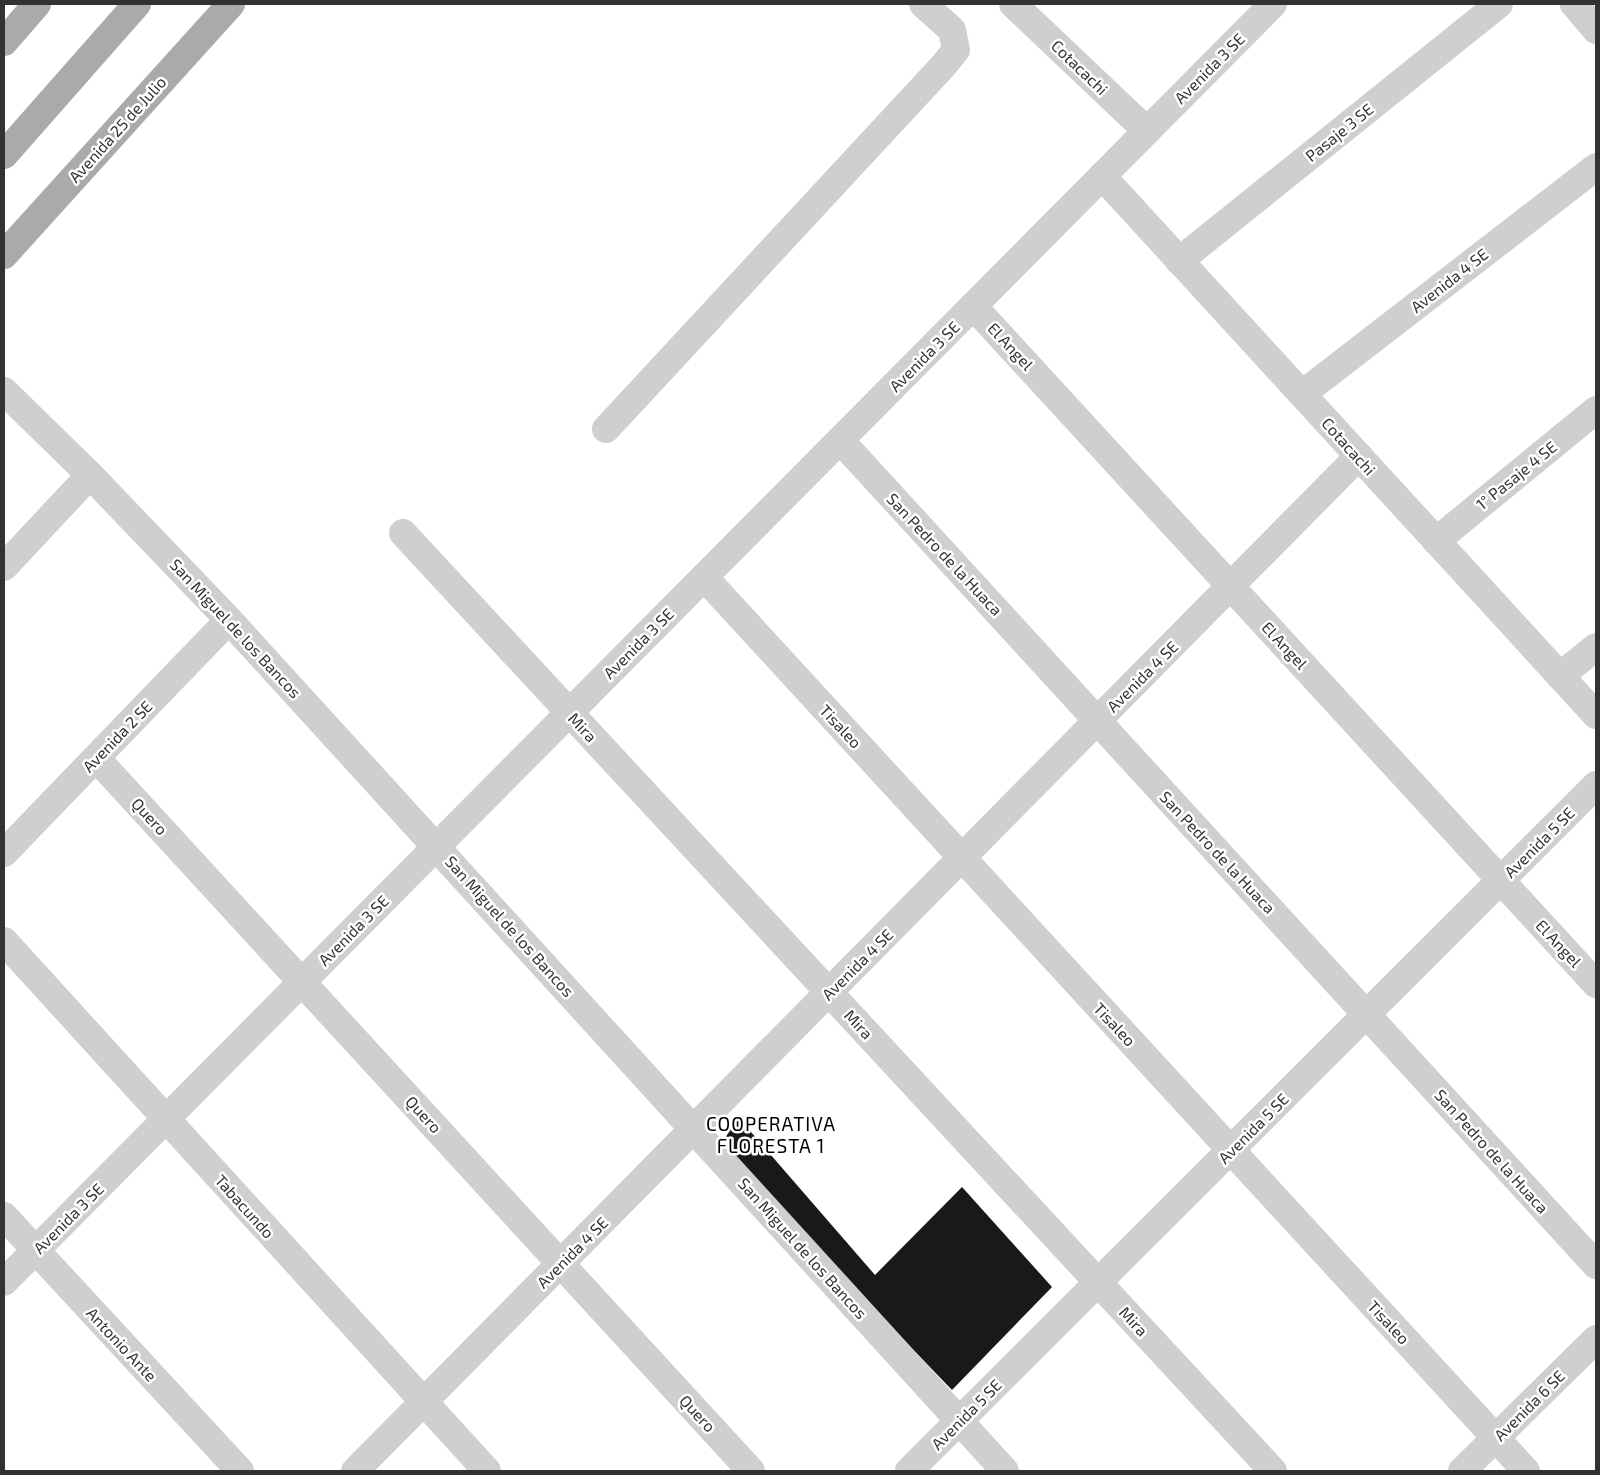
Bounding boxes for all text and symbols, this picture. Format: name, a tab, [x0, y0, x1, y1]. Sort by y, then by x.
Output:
street label: Avenida 3 SE	[1170, 29, 1248, 107]
street label: Cotacachi	[1048, 36, 1112, 98]
street label: Avenida 25 de Julio	[64, 72, 170, 186]
street label: Pasaje 3 SE	[1301, 99, 1377, 166]
street label: Avenida 4 SE	[1407, 244, 1491, 316]
street label: Avenida 3 SE	[885, 317, 963, 395]
street label: El Angel	[984, 318, 1038, 374]
street label: Cotacachi	[1318, 413, 1380, 479]
street label: 1° Pasaje 4 SE	[1472, 437, 1561, 514]
street label: San Pedro de la Huaca	[883, 489, 1007, 619]
street label: San Miguel de los Bancos	[167, 555, 305, 701]
street label: Avenida 3 SE	[599, 604, 677, 682]
street label: El Angel	[1258, 617, 1312, 673]
street label: Avenida 4 SE	[1102, 636, 1182, 716]
street label: Avenida 2 SE	[78, 696, 156, 776]
street label: Tisaleo	[816, 700, 866, 752]
street label: Mira	[565, 708, 601, 746]
street label: San Pedro de la Huaca	[1156, 787, 1280, 917]
street label: Quero	[127, 794, 172, 839]
street label: Avenida 5 SE	[1500, 803, 1578, 881]
street label: San Miguel de los Bancos	[442, 852, 578, 1000]
street label: Avenida 3 SE	[314, 891, 392, 969]
street label: El Angel	[1532, 915, 1586, 971]
street label: Avenida 4 SE	[817, 924, 897, 1004]
street label: Tisaleo	[1090, 998, 1140, 1050]
street label: Mira	[841, 1005, 877, 1043]
street label: San Pedro de la Huaca	[1431, 1085, 1553, 1217]
street label: Avenida 5 SE	[1214, 1089, 1292, 1167]
street label: Quero	[401, 1092, 446, 1137]
district label: COOPERATIVA FLORESTA 1	[706, 1112, 836, 1157]
street label: Tabacundo	[212, 1170, 278, 1242]
street label: San Miguel de los Bancos	[735, 1174, 871, 1322]
street label: Avenida 3 SE	[29, 1179, 107, 1257]
street label: Avenida 4 SE	[532, 1212, 612, 1292]
street label: Tisaleo	[1364, 1296, 1414, 1348]
street label: Mira	[1116, 1302, 1152, 1340]
street label: Antonio Ante	[83, 1303, 161, 1385]
street label: Avenida 6 SE	[1490, 1366, 1568, 1444]
street label: Avenida 5 SE	[927, 1375, 1005, 1453]
street label: Quero	[675, 1391, 720, 1436]

